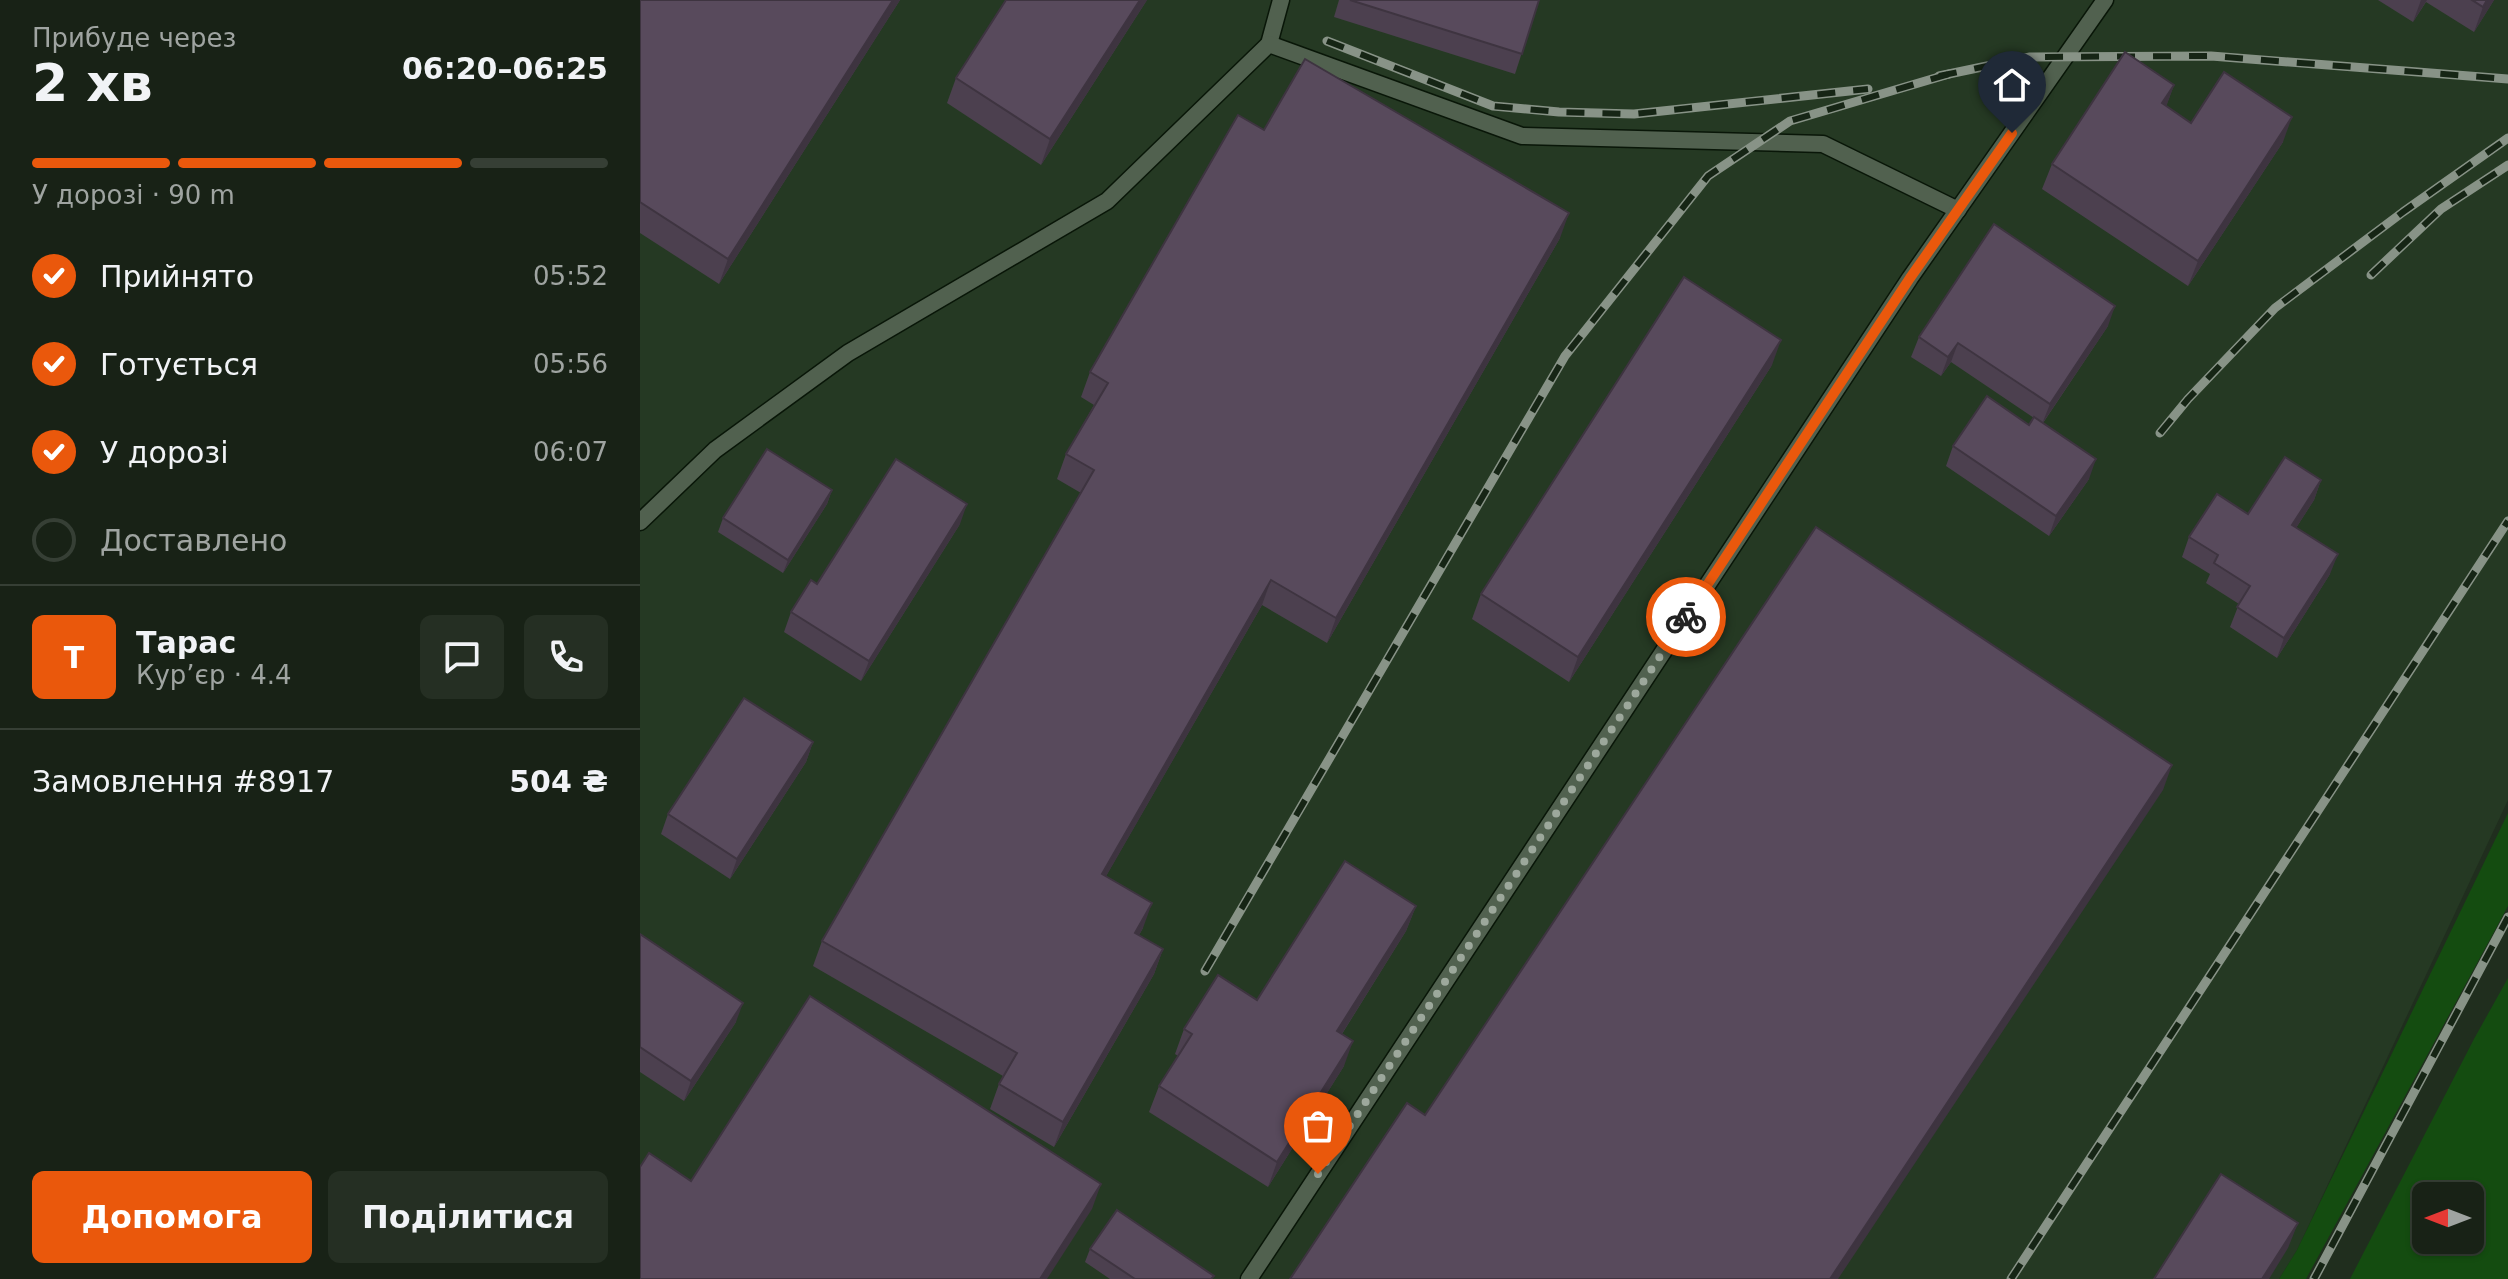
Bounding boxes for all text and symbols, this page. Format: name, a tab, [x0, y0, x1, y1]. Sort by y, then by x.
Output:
text: Прибуде через	[32, 23, 236, 53]
text: 06:20–06:25	[402, 51, 608, 86]
pin	[1978, 51, 2046, 133]
text: 2 хв	[32, 53, 153, 113]
icon: home	[1990, 63, 2034, 107]
text: У дорозі · 90 m	[32, 180, 235, 210]
icon: check	[32, 254, 76, 298]
text: Прийнято	[100, 259, 254, 294]
text: 05:52	[533, 261, 608, 291]
icon: check	[32, 342, 76, 386]
text: Готується	[100, 347, 258, 382]
text: 05:56	[533, 349, 608, 379]
icon: check	[32, 430, 76, 474]
text: У дорозі	[100, 435, 229, 470]
text: 06:07	[533, 437, 608, 467]
text: Доставлено	[100, 523, 287, 558]
courier	[1646, 577, 1726, 657]
icon: bike	[1664, 595, 1708, 639]
button: chat	[420, 615, 504, 699]
button: phone	[524, 615, 608, 699]
text: Тарас	[136, 625, 236, 660]
text: Т	[64, 640, 84, 675]
text: Кур’єр · 4.4	[136, 660, 292, 690]
text: Замовлення #8917	[32, 764, 334, 799]
text: 504 ₴	[509, 764, 608, 799]
pin	[1284, 1092, 1352, 1174]
icon: bag	[1296, 1104, 1340, 1148]
button: Допомога	[32, 1171, 312, 1263]
button: Поділитися	[328, 1171, 608, 1263]
north arrow	[2412, 1182, 2484, 1254]
map controls	[2412, 1182, 2484, 1254]

